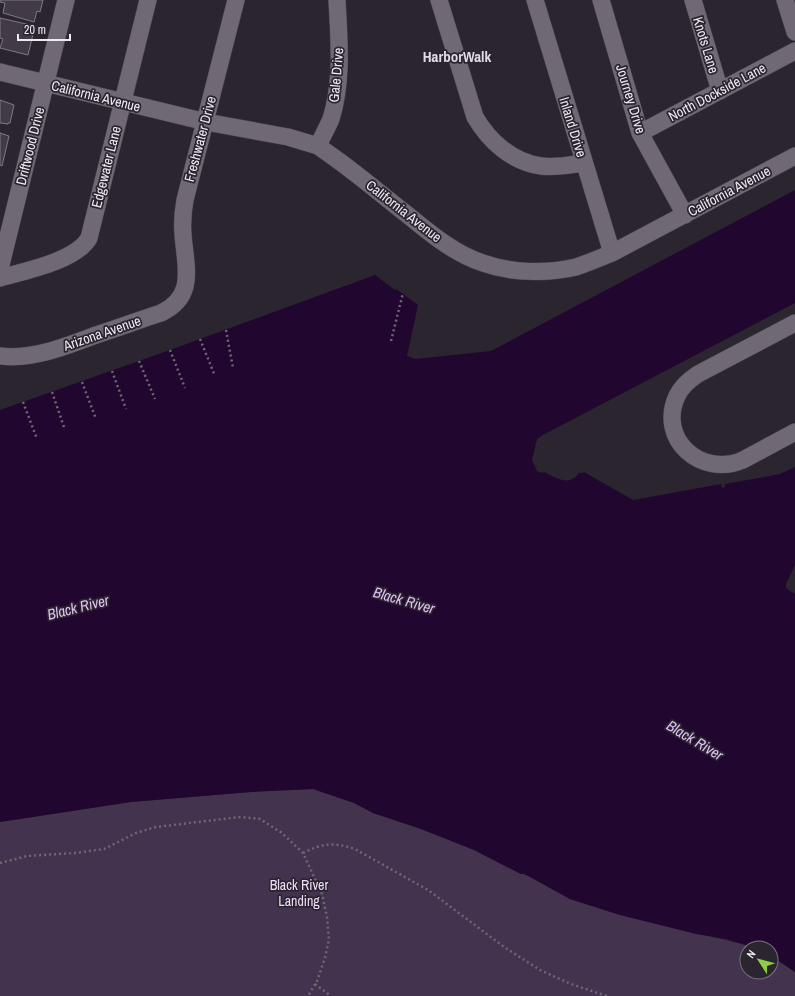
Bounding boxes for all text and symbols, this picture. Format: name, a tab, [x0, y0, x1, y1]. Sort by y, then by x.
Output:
street label: Knots Lane	[689, 15, 723, 75]
scale bar	[18, 16, 70, 42]
text: 20 m	[24, 22, 46, 38]
district label: HarborWalk	[423, 46, 491, 67]
street label: Gale Drive	[325, 47, 347, 103]
street label: North Dockside Lane	[665, 59, 769, 125]
street label: Journey Drive	[612, 62, 650, 136]
street label: California Avenue	[50, 76, 142, 116]
street label: Freshwater Drive	[180, 94, 220, 184]
street label: Inland Drive	[555, 95, 591, 159]
street label: Driftwood Drive	[12, 105, 48, 187]
street label: Edgewater Lane	[87, 124, 125, 210]
street label: California Avenue	[685, 162, 773, 220]
street label: California Avenue	[363, 176, 445, 246]
street label: Arizona Avenue	[60, 311, 143, 355]
water label: Black River	[371, 581, 438, 619]
water label: Black River	[45, 589, 112, 625]
water label: Black River	[663, 715, 728, 766]
park label: Black River Landing	[270, 876, 329, 910]
north arrow	[739, 940, 779, 980]
text: N	[743, 947, 758, 961]

